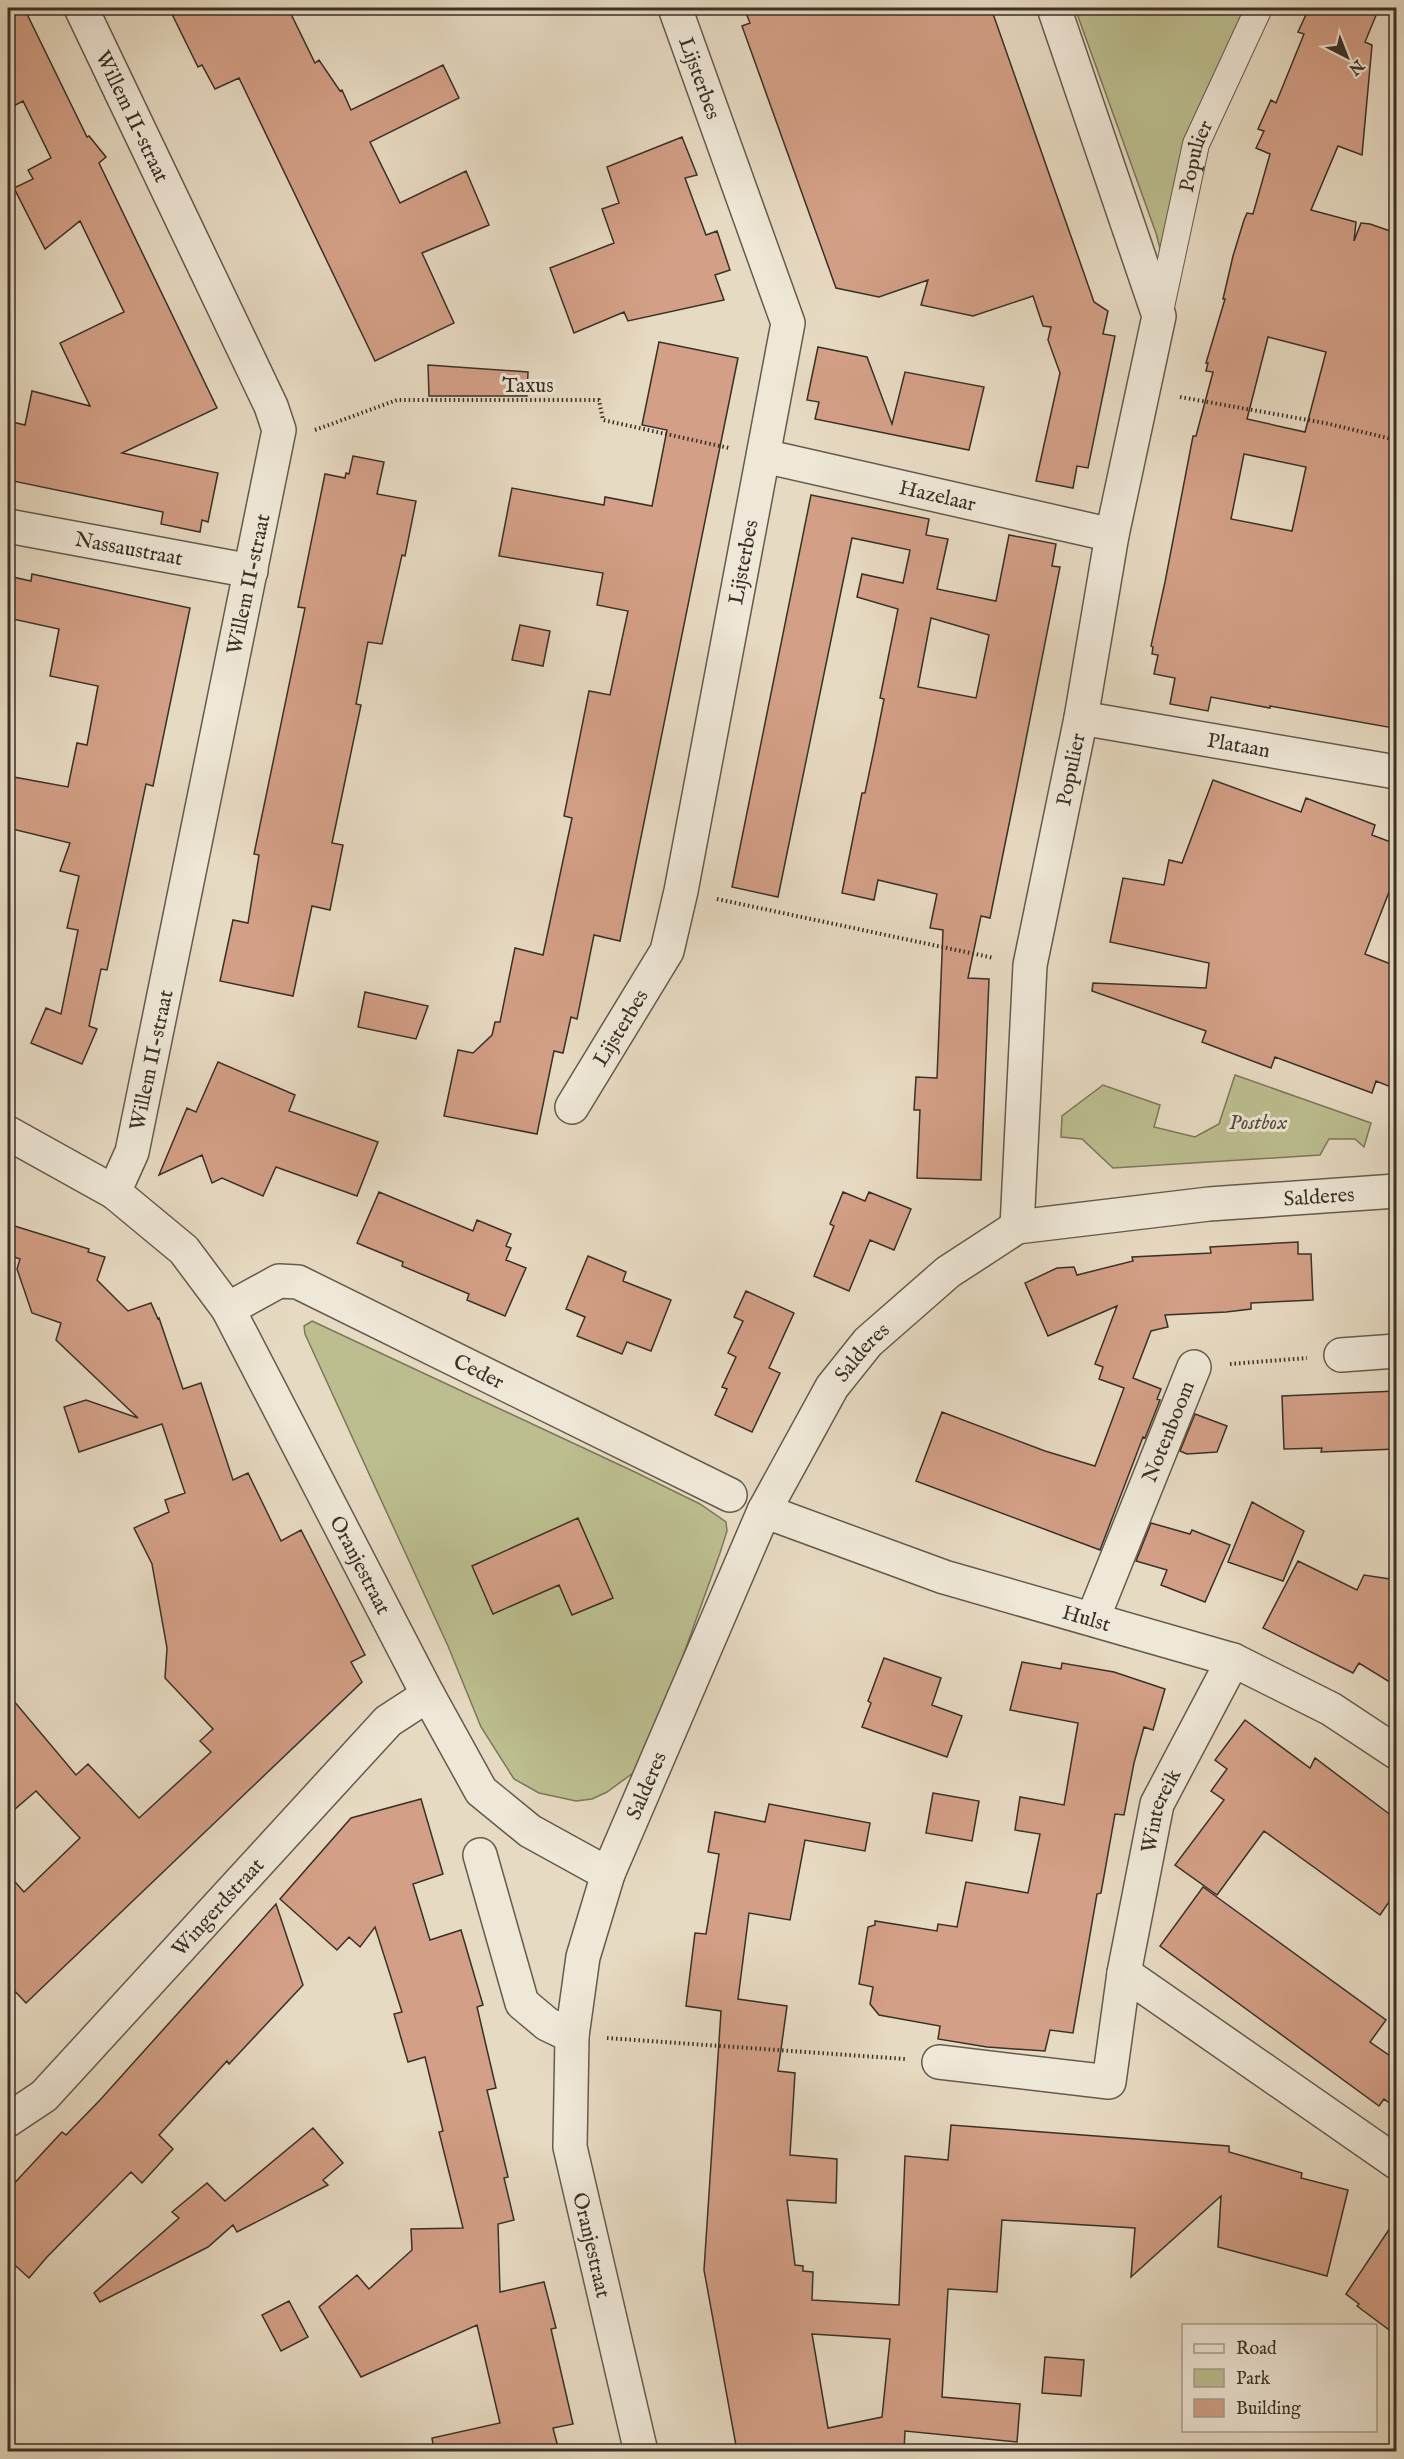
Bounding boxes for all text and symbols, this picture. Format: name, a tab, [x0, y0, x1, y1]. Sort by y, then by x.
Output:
north arrow	[1317, 27, 1377, 87]
street label: Lijsterbes	[671, 34, 726, 123]
street label: Willem II-straat	[88, 47, 174, 187]
text: N	[1344, 54, 1368, 79]
street label: Populier	[1174, 116, 1220, 195]
street label: Taxus	[502, 373, 554, 400]
street label: Hazelaar	[896, 475, 979, 519]
street label: Willem II-straat	[221, 512, 278, 657]
street label: Lijsterbes	[723, 518, 766, 607]
street label: Nassaustraat	[73, 527, 185, 573]
street label: Plataan	[1205, 728, 1272, 765]
street label: Populier	[1051, 731, 1093, 809]
street label: Lijsterbes	[588, 985, 655, 1072]
street label: Willem II-straat	[124, 988, 181, 1133]
park label: Postbox	[1229, 1110, 1288, 1137]
street label: Salderes	[1283, 1182, 1355, 1214]
street label: Salderes	[829, 1317, 896, 1388]
street label: Ceder	[448, 1349, 508, 1397]
street label: Notenboom	[1137, 1377, 1202, 1487]
street label: Oranjestraat	[322, 1512, 396, 1620]
street label: Hulst	[1059, 1600, 1113, 1639]
street label: Salderes	[621, 1748, 674, 1824]
street label: Wintereik	[1136, 1764, 1189, 1855]
street label: Wingerdstraat	[167, 1853, 271, 1963]
street label: Oranjestraat	[565, 2190, 616, 2301]
legend	[1182, 2324, 1377, 2432]
text: Road	[1236, 2338, 1277, 2361]
text: Park	[1236, 2368, 1271, 2391]
text: Building	[1236, 2398, 1301, 2421]

